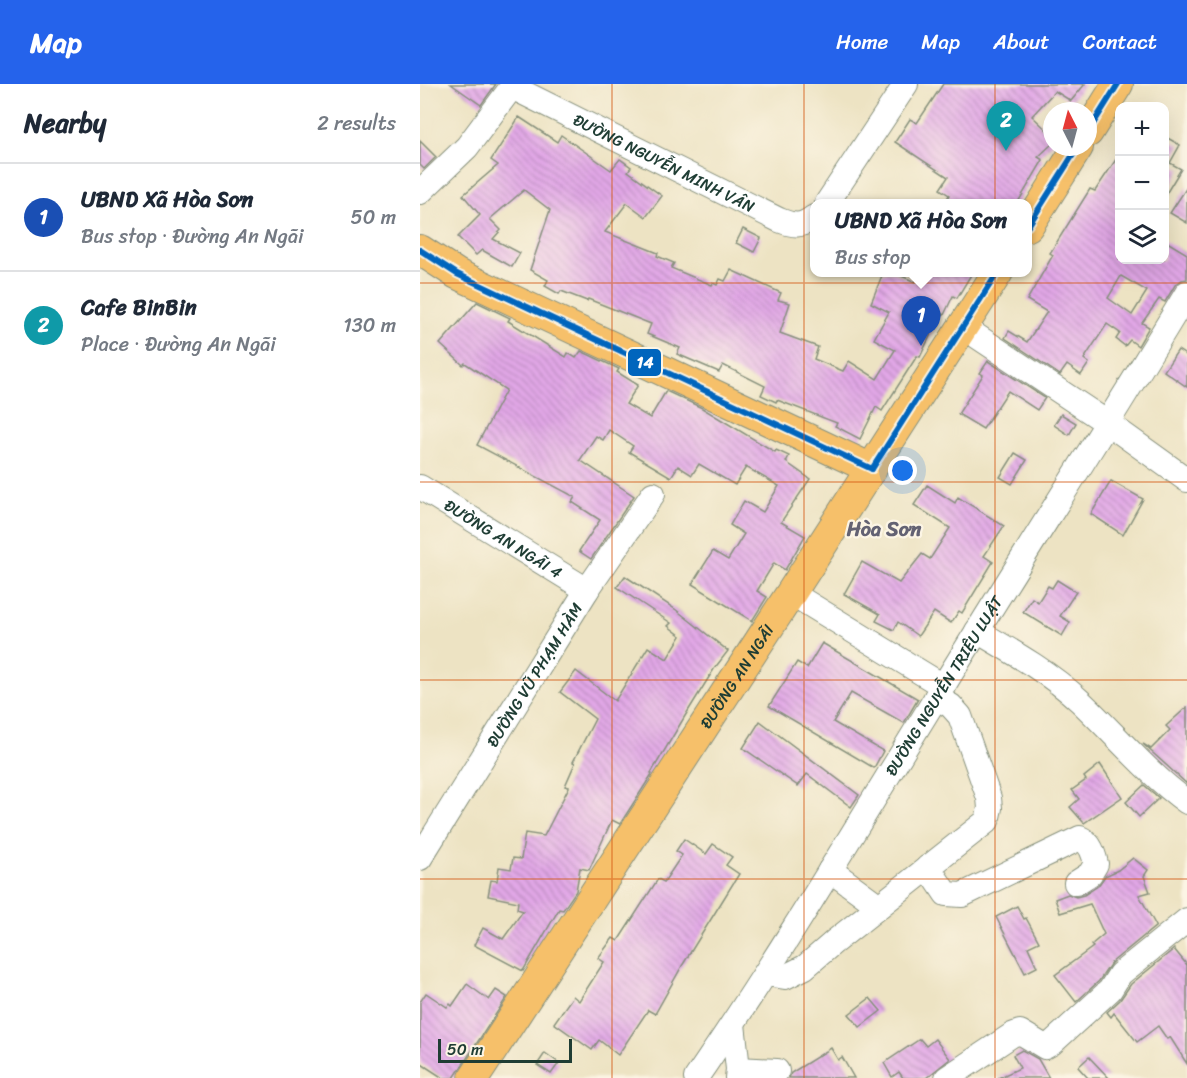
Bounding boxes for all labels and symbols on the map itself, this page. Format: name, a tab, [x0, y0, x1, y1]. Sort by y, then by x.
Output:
pin: 2	[986, 101, 1026, 151]
north arrow	[1043, 102, 1097, 156]
street label: ĐƯỜNG NGUYỄN MINH VÂN	[568, 106, 760, 221]
pin: 1	[902, 296, 940, 346]
line badge: 14	[627, 348, 662, 377]
text: 14	[637, 348, 653, 377]
your location	[888, 456, 917, 485]
street label: ĐƯỜNG AN NGÃI 4	[438, 491, 568, 587]
district label: Hòa Sơn	[846, 512, 922, 547]
street label: ĐƯỜNG NGUYỄN TRIỆU LUẬT	[877, 589, 1011, 782]
street label: ĐƯỜNG VŨ PHẠM HÀM	[479, 597, 591, 753]
street label: ĐƯỜNG AN NGÃI	[692, 618, 782, 735]
scale bar	[438, 1036, 572, 1064]

